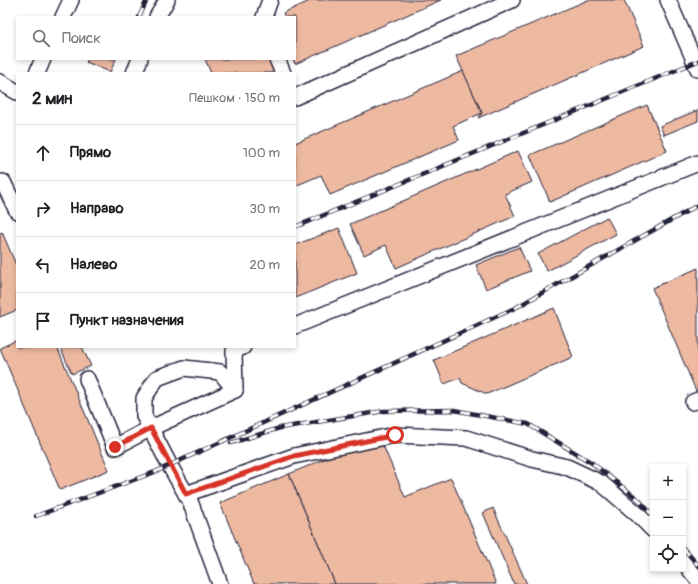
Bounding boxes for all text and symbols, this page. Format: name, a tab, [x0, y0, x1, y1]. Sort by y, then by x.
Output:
search box	[16, 16, 296, 60]
icon: search	[30, 27, 52, 49]
text: Поиск	[62, 29, 101, 48]
text: 2 мин	[32, 88, 72, 109]
text: Пешком · 150 m	[189, 90, 280, 106]
icon: ahead	[32, 142, 54, 164]
text: Прямо	[70, 143, 111, 162]
text: 100 m	[243, 145, 280, 161]
icon: right	[32, 198, 54, 220]
text: Направо	[70, 199, 124, 218]
text: 30 m	[250, 201, 280, 217]
icon: left	[32, 254, 54, 276]
text: Налево	[70, 255, 117, 274]
text: 20 m	[249, 257, 280, 273]
icon: arrive	[32, 310, 54, 332]
text: Пункт назначения	[70, 311, 184, 330]
route start	[386, 426, 404, 444]
route end	[106, 438, 124, 456]
map controls	[650, 464, 686, 572]
button: +	[650, 464, 686, 500]
button: −	[650, 500, 686, 536]
button: locate	[650, 536, 686, 572]

